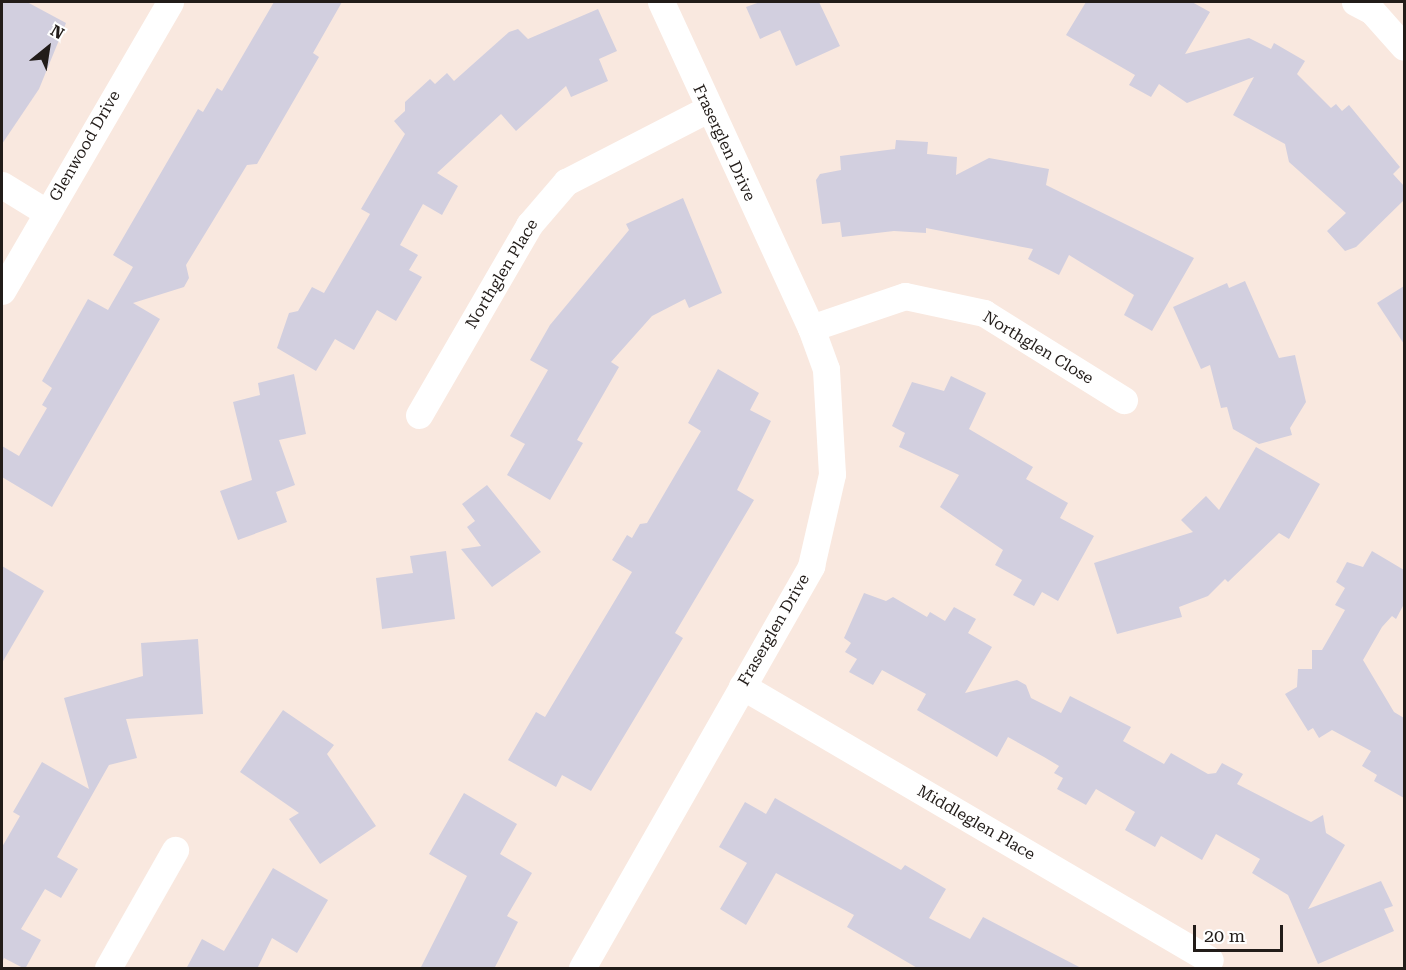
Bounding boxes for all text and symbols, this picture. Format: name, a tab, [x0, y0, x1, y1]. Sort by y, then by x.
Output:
north arrow	[18, 18, 78, 78]
text: N	[47, 21, 67, 43]
street label: Fraserglen Drive	[689, 82, 759, 204]
street label: Glenwood Drive	[45, 87, 125, 205]
street label: Northglen Place	[462, 216, 542, 332]
street label: Northglen Close	[979, 308, 1097, 388]
street label: Fraserglen Drive	[734, 571, 814, 689]
street label: Middleglen Place	[914, 781, 1038, 865]
scale bar	[1196, 913, 1286, 951]
text: 20 m	[1204, 925, 1245, 946]

